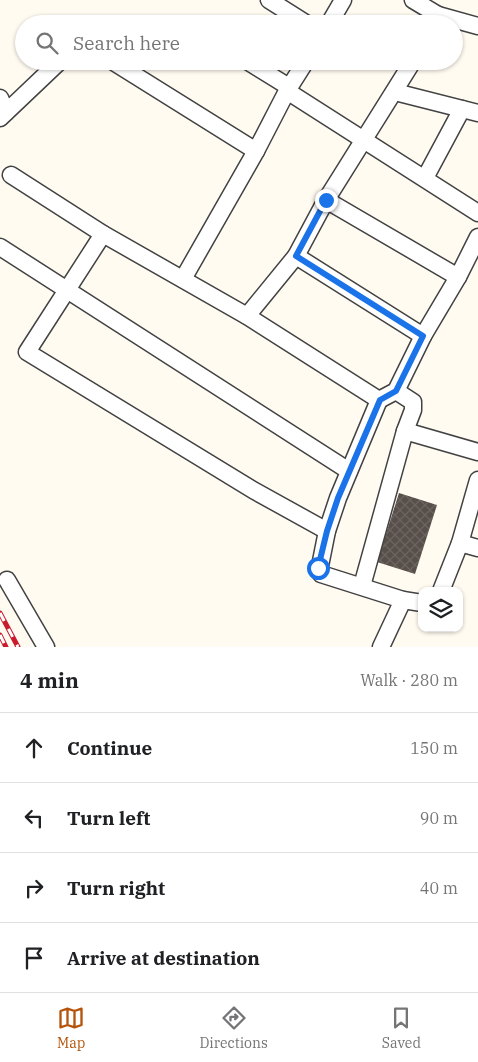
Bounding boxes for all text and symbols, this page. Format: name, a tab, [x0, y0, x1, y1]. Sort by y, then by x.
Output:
search box	[15, 15, 463, 70]
icon: search	[33, 29, 61, 57]
text: Search here	[73, 31, 180, 55]
route end	[315, 189, 338, 212]
route start	[307, 557, 330, 580]
map controls	[418, 587, 463, 632]
button: layers	[418, 587, 463, 632]
text: 4 min	[20, 666, 79, 694]
text: Walk · 280 m	[360, 670, 458, 690]
icon: ahead	[20, 734, 48, 762]
text: Continue	[67, 736, 152, 760]
text: 150 m	[410, 738, 458, 758]
icon: left	[20, 804, 48, 832]
text: Turn left	[67, 806, 150, 830]
text: 90 m	[420, 808, 458, 828]
icon: right	[20, 874, 48, 902]
text: Turn right	[67, 876, 165, 900]
text: 40 m	[420, 878, 458, 898]
icon: arrive	[20, 944, 48, 972]
text: Arrive at destination	[67, 946, 260, 970]
tab: Map	[57, 1004, 85, 1052]
tab: Directions	[199, 1004, 268, 1052]
tab: Saved	[382, 1004, 421, 1052]

